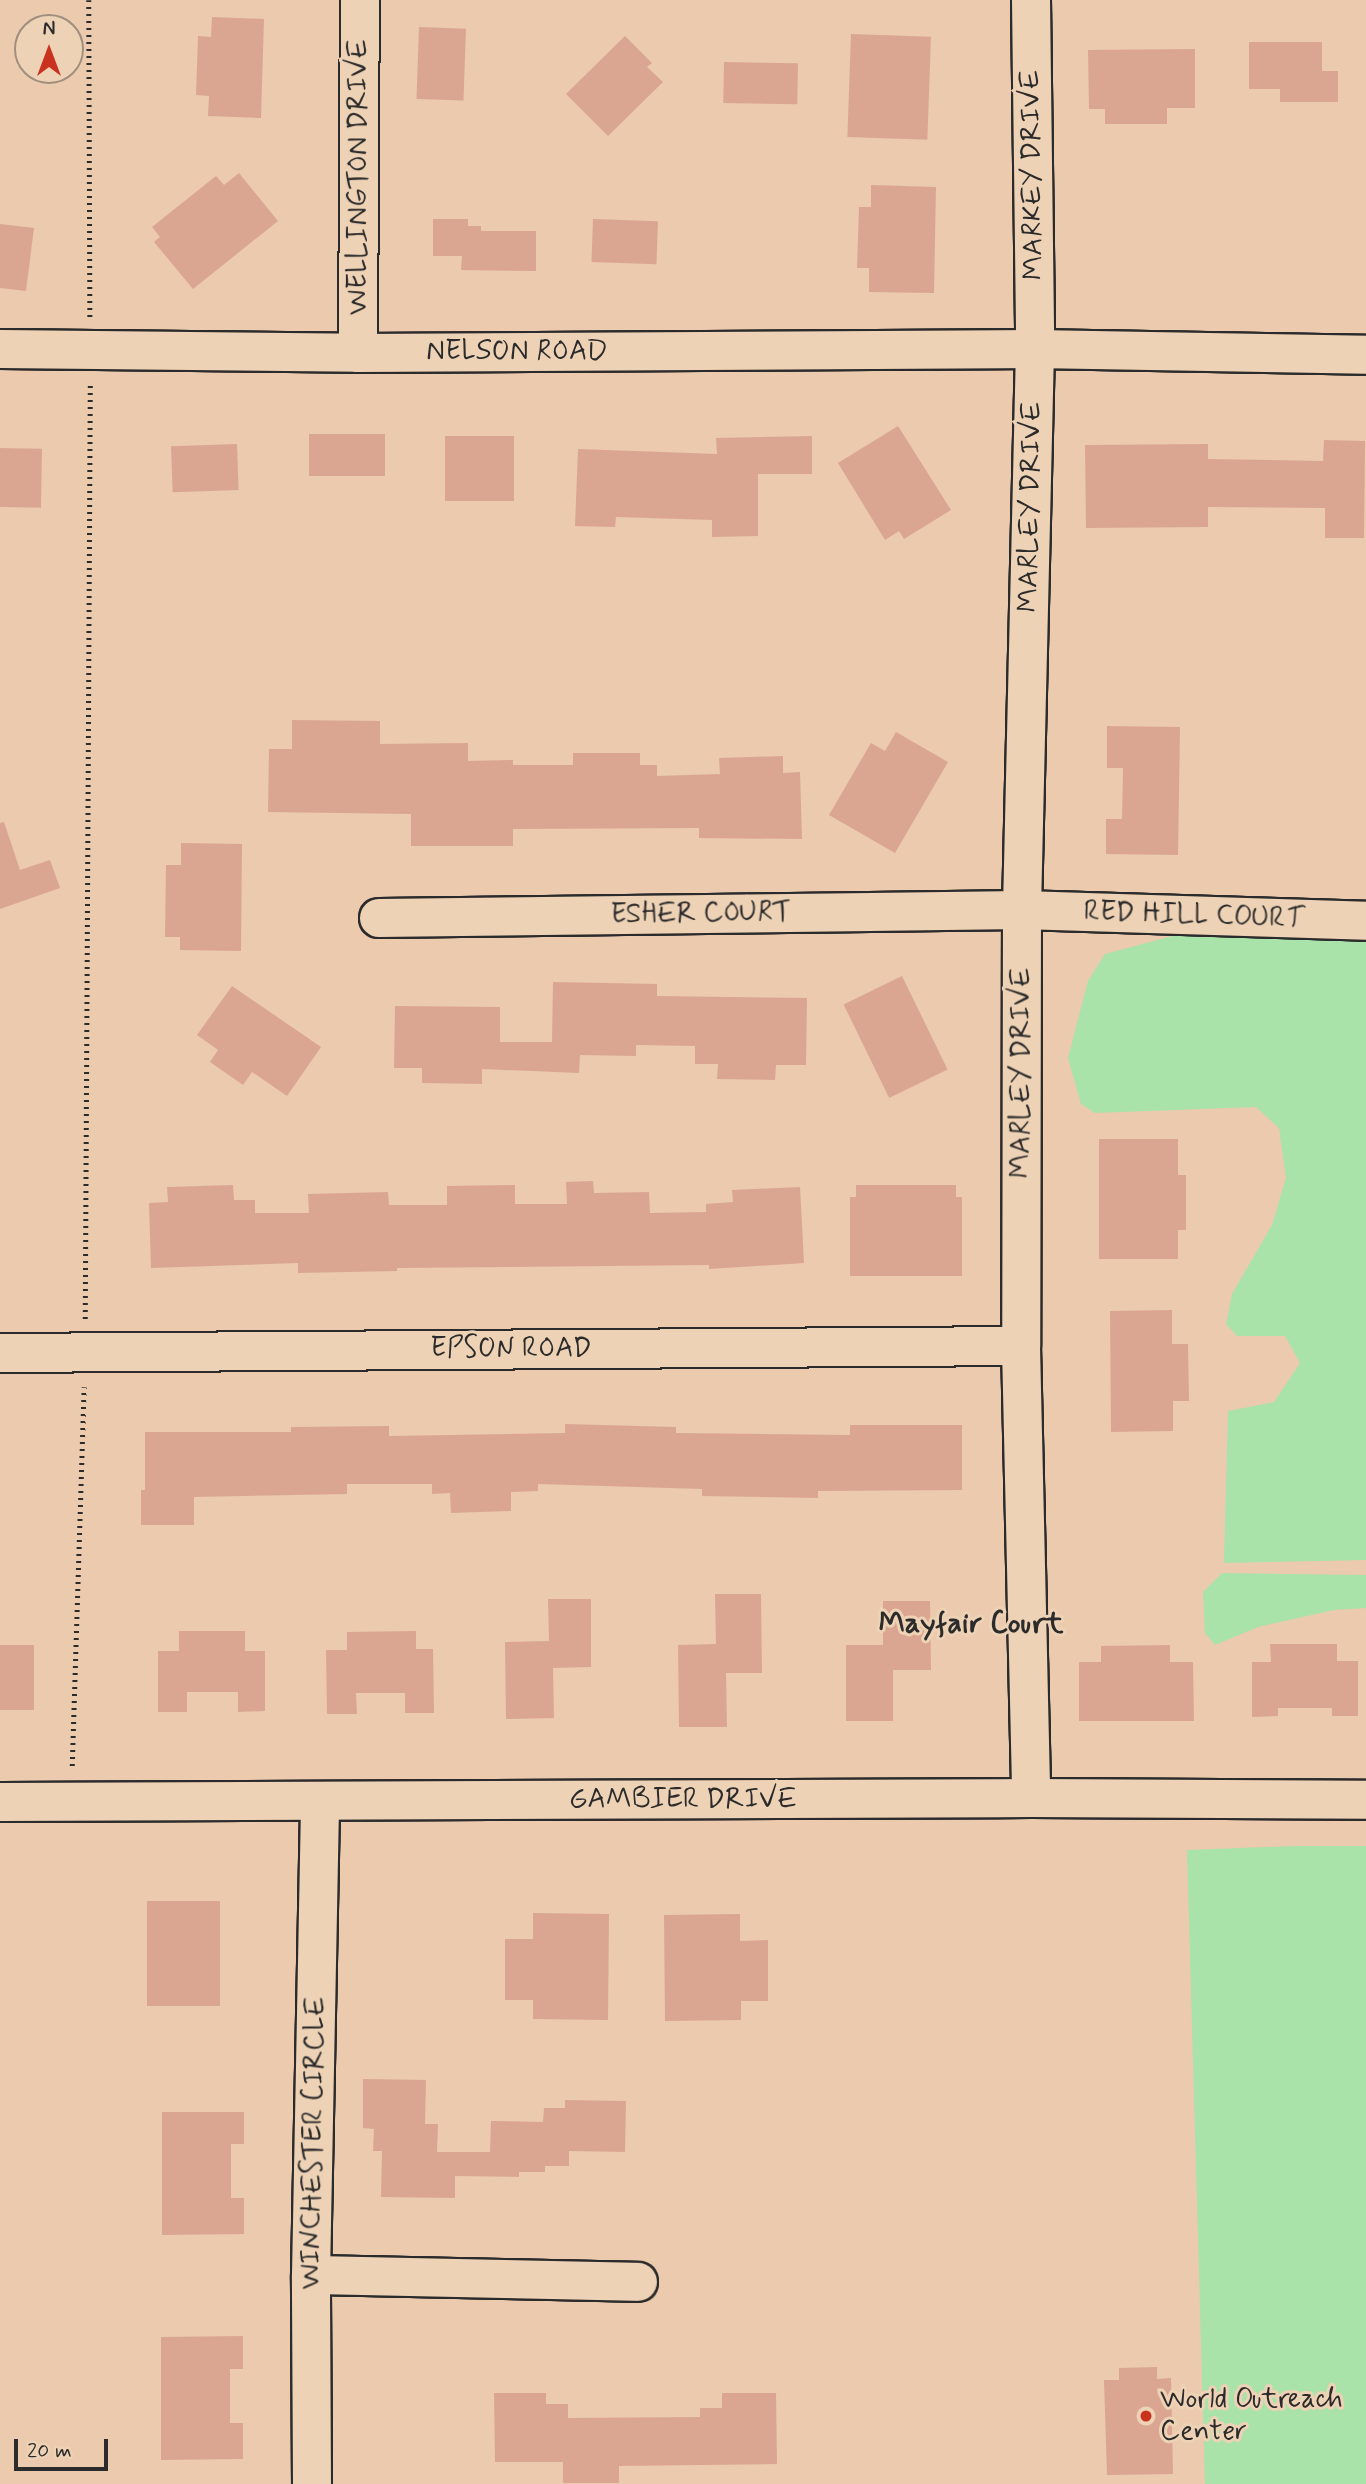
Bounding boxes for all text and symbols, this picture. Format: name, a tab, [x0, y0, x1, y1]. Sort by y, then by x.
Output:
north arrow	[14, 14, 84, 84]
text: N	[43, 17, 55, 42]
street label: WELLINGTON DRIVE	[342, 39, 376, 315]
street label: MARKEY DRIVE	[1014, 69, 1052, 281]
street label: NELSON ROAD	[427, 335, 607, 369]
street label: MARLEY DRIVE	[1012, 401, 1050, 613]
street label: RED HILL COURT	[1084, 895, 1304, 937]
street label: ESHER COURT	[610, 896, 792, 932]
street label: MARLEY DRIVE	[1005, 967, 1039, 1179]
street label: EPSON ROAD	[430, 1332, 592, 1366]
district label: Mayfair Court	[879, 1606, 1063, 1642]
street label: GAMBIER DRIVE	[569, 1783, 797, 1817]
street label: WINCHESTER CIRCLE	[295, 1996, 333, 2290]
place label: World Outreach Center	[1160, 2383, 1343, 2449]
marker: World Outreach Center	[1138, 2408, 1154, 2424]
scale bar	[18, 2424, 112, 2468]
text: 20 m	[27, 2437, 72, 2465]

